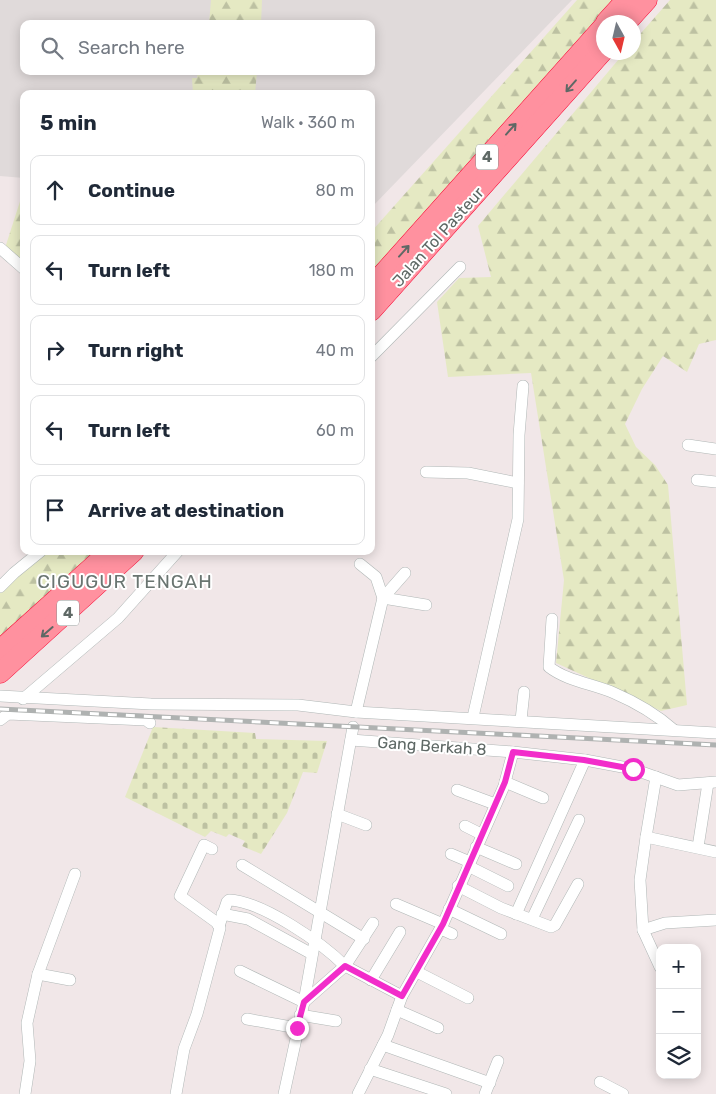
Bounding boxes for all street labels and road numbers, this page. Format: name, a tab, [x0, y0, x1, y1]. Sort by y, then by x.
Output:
road number: 4	[476, 144, 498, 170]
street label: Jalan Tol Pasteur	[388, 183, 488, 291]
road number: 4	[57, 600, 79, 626]
street label: Gang Berkah 8	[377, 733, 487, 759]

